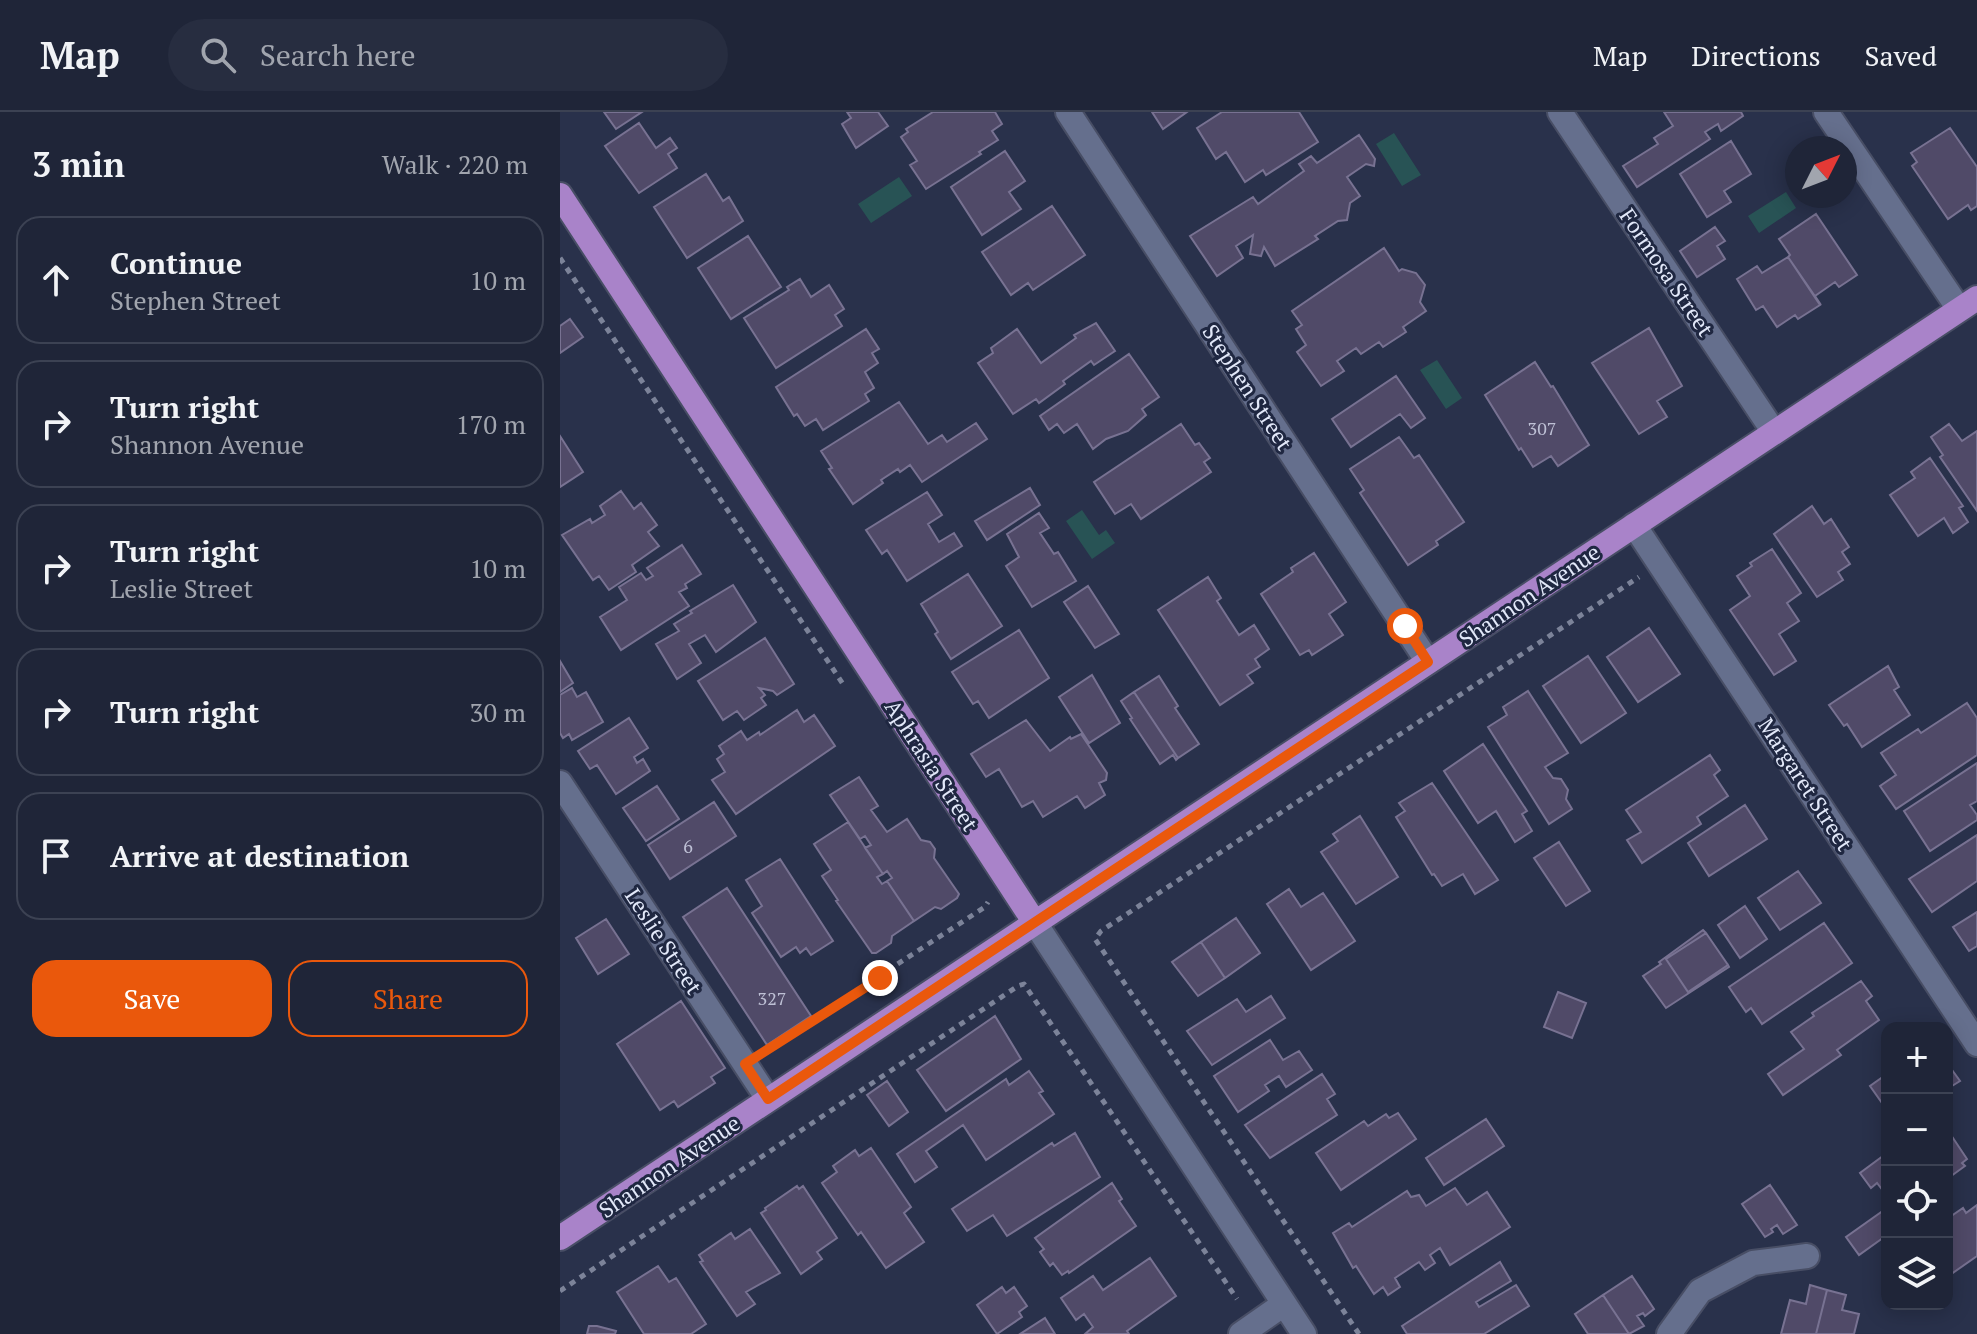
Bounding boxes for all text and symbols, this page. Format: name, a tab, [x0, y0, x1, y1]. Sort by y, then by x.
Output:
search box	[168, 19, 728, 91]
text: Map	[40, 30, 120, 80]
icon: search	[196, 33, 240, 77]
text: Search here	[260, 35, 416, 75]
text: Map	[1593, 37, 1647, 74]
text: Directions	[1691, 37, 1821, 74]
text: Saved	[1865, 37, 1937, 74]
north arrow	[1785, 136, 1857, 208]
text: 3 min	[32, 142, 125, 187]
text: Walk · 220 m	[382, 147, 528, 181]
street label: Formosa Street	[1613, 202, 1721, 342]
text: Continue	[110, 243, 242, 283]
icon: ahead	[34, 258, 78, 302]
text: 10 m	[470, 263, 526, 297]
text: Stephen Street	[110, 283, 281, 317]
street label: Stephen Street	[1196, 318, 1300, 456]
text: Turn right	[110, 387, 259, 427]
icon: right	[34, 402, 78, 446]
text: 170 m	[456, 407, 526, 441]
house number: 307	[1528, 416, 1556, 440]
text: Shannon Avenue	[110, 427, 304, 461]
text: Turn right	[110, 531, 259, 571]
street label: Shannon Avenue	[1453, 537, 1605, 653]
icon: right	[34, 546, 78, 590]
text: 10 m	[470, 551, 526, 585]
text: Leslie Street	[110, 571, 253, 605]
route start	[1387, 608, 1423, 644]
icon: right	[34, 690, 78, 734]
text: Turn right	[110, 692, 259, 732]
street label: Aphrasia Street	[879, 694, 985, 836]
text: 30 m	[470, 695, 526, 729]
street label: Margaret Street	[1752, 712, 1860, 856]
icon: arrive	[34, 834, 78, 878]
house number: 6	[683, 834, 693, 858]
text: Arrive at destination	[110, 836, 409, 876]
street label: Leslie Street	[619, 882, 709, 1000]
button: Save	[32, 960, 272, 1037]
button: Share	[288, 960, 528, 1037]
route end	[862, 960, 898, 996]
house number: 327	[758, 986, 786, 1010]
map controls	[1881, 1022, 1953, 1310]
button: +	[1881, 1022, 1953, 1094]
button: −	[1881, 1094, 1953, 1166]
street label: Shannon Avenue	[593, 1108, 745, 1224]
button: locate	[1881, 1166, 1953, 1238]
button: layers	[1881, 1238, 1953, 1310]

